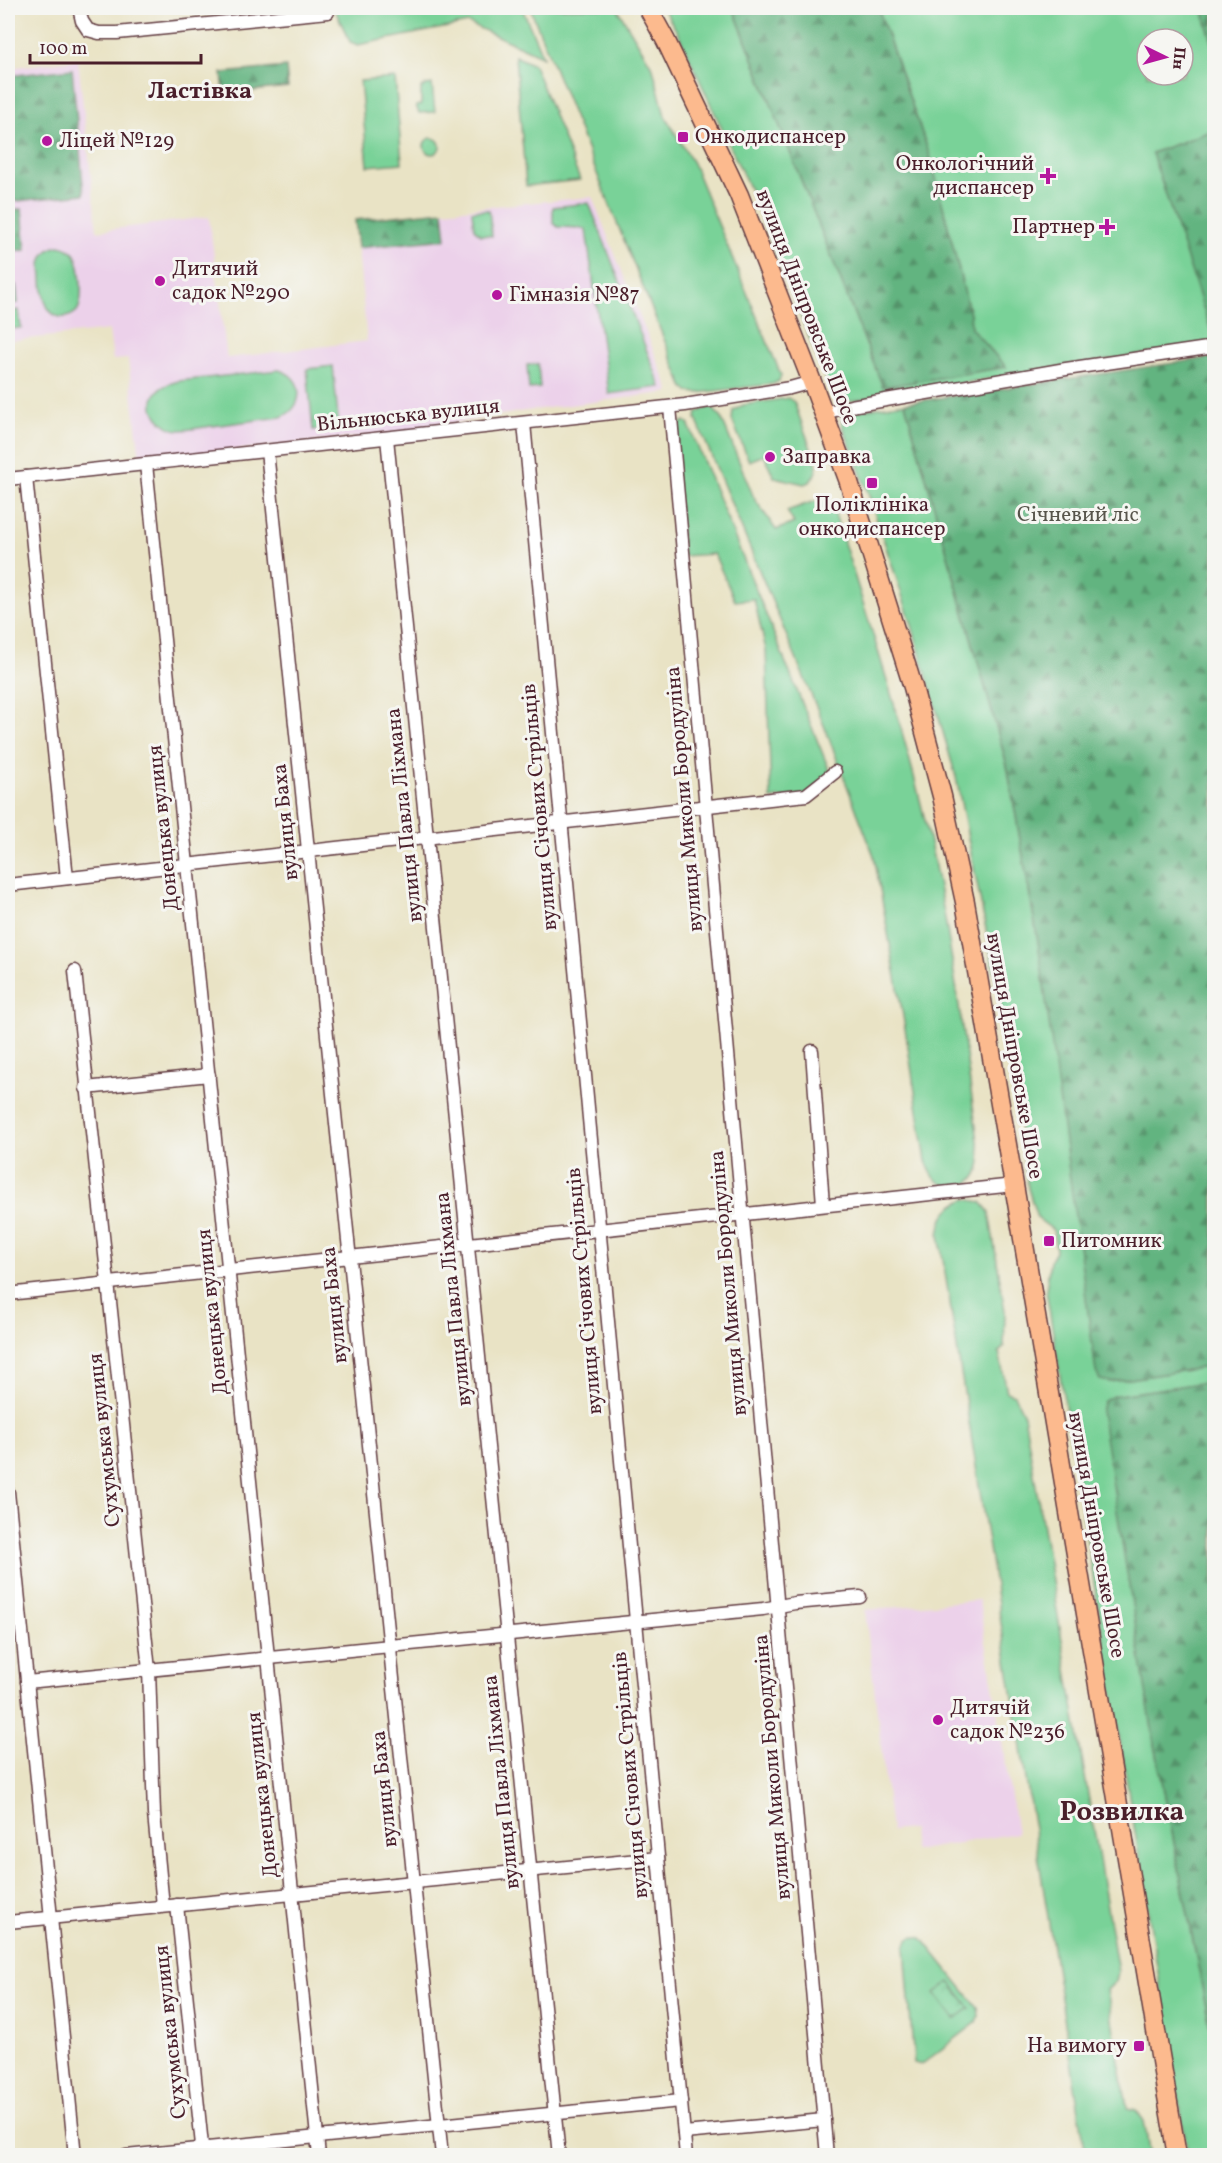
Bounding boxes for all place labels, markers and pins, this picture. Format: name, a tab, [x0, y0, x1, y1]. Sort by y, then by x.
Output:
place label: Онкодиспансер	[695, 123, 846, 152]
place label: Ліцей №129	[59, 127, 174, 156]
marker: Онкодиспансер	[676, 130, 690, 144]
marker: Ліцей №129	[40, 134, 54, 148]
place label: Онкологічний диспансер	[896, 150, 1034, 203]
marker: Онкологічний диспансер	[1039, 167, 1057, 185]
place label: Партнер	[1012, 213, 1095, 242]
marker: Партнер	[1100, 220, 1114, 234]
place label: Дитячий садок №290	[172, 255, 290, 308]
marker: Дитячий садок №290	[153, 274, 167, 288]
place label: Гімназія №87	[509, 281, 640, 310]
marker: Гімназія №87	[490, 288, 504, 302]
place label: Заправка	[782, 443, 871, 472]
marker: Заправка	[763, 450, 777, 464]
marker: Поліклініка онкодиспансер	[865, 476, 879, 490]
place label: Поліклініка онкодиспансер	[799, 491, 945, 544]
place label: Питомник	[1061, 1227, 1162, 1256]
marker: Питомник	[1042, 1234, 1056, 1248]
place label: Дитячій садок №236	[950, 1694, 1065, 1747]
marker: Дитячій садок №236	[931, 1713, 945, 1727]
place label: На вимогу	[1027, 2032, 1128, 2061]
marker: На вимогу	[1132, 2039, 1146, 2053]

